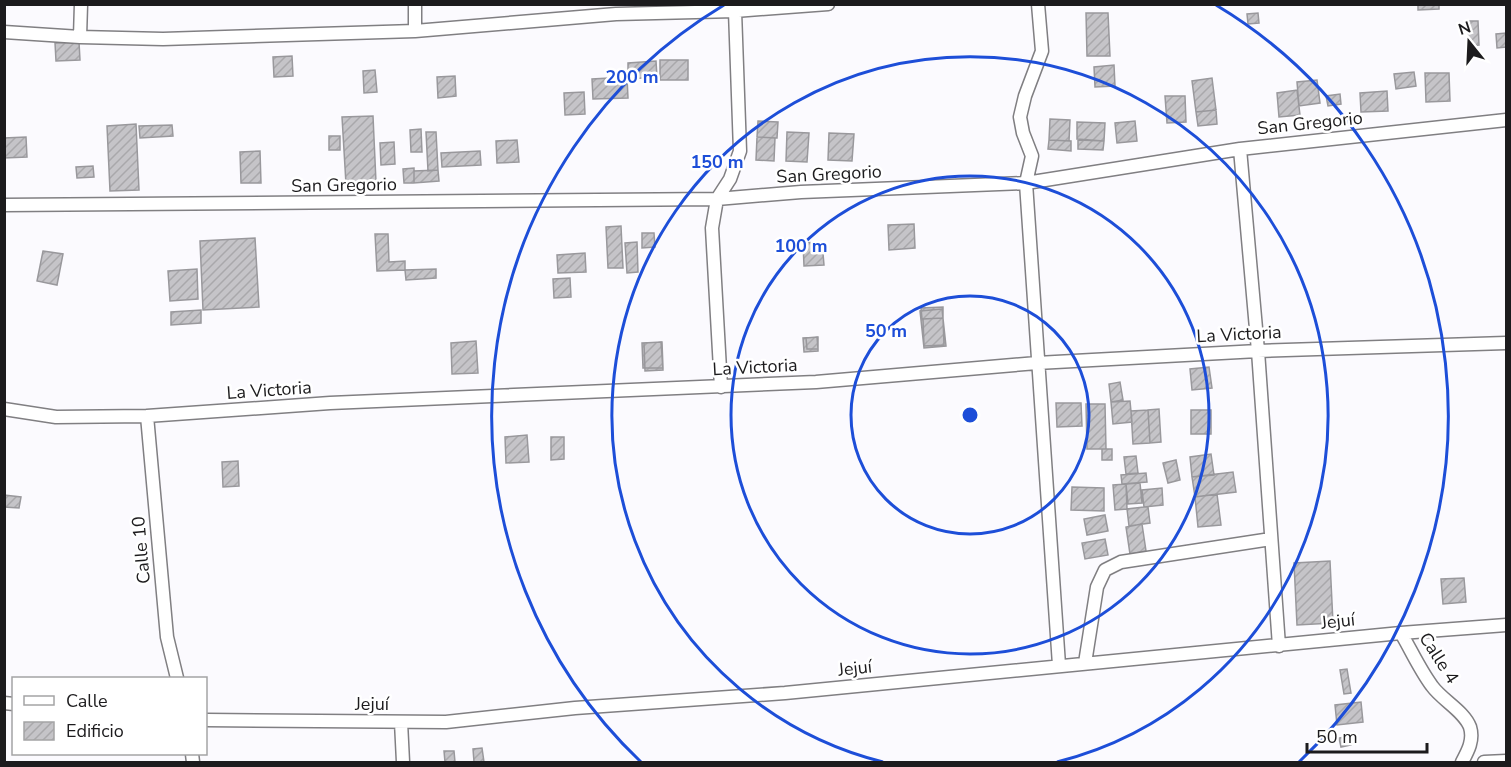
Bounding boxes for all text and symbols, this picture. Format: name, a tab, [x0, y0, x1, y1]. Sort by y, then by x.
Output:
north arrow	[1439, 12, 1499, 72]
text: N	[1456, 16, 1474, 41]
text: 200 m	[605, 65, 659, 89]
street label: San Gregorio	[1256, 106, 1364, 140]
text: 150 m	[690, 150, 744, 174]
street label: San Gregorio	[776, 159, 882, 189]
street label: San Gregorio	[291, 172, 397, 198]
text: 100 m	[774, 234, 828, 258]
text: 50 m	[865, 319, 907, 343]
street label: La Victoria	[1196, 320, 1282, 348]
street label: La Victoria	[712, 353, 798, 381]
street label: La Victoria	[226, 375, 312, 405]
centre of rings	[960, 405, 980, 425]
street label: Calle 10	[126, 515, 156, 585]
street label: Jejuí	[1319, 607, 1357, 635]
street label: Calle 4	[1413, 628, 1465, 689]
street label: Jejuí	[836, 654, 874, 682]
legend	[12, 677, 207, 755]
text: Calle	[66, 689, 108, 713]
street label: Jejuí	[354, 692, 390, 716]
scale bar	[1307, 716, 1427, 754]
text: Edificio	[66, 719, 124, 743]
text: 50 m	[1316, 725, 1358, 749]

